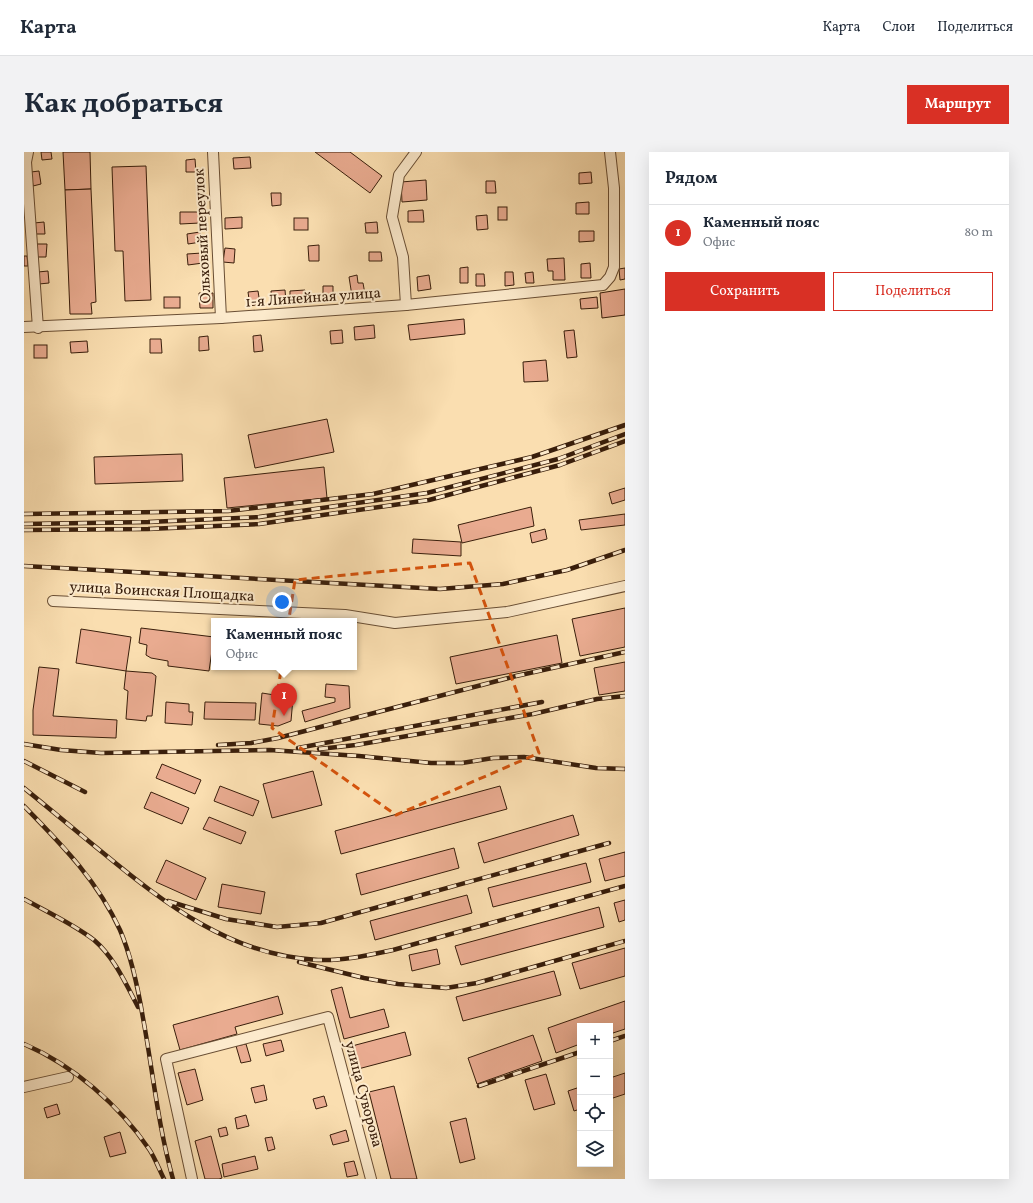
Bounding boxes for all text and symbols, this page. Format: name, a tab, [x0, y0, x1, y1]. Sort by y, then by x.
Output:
text: Карта	[20, 15, 77, 41]
text: Карта	[822, 18, 860, 37]
text: Слои	[882, 18, 915, 37]
text: Поделиться	[937, 18, 1013, 37]
text: Как добраться	[24, 85, 223, 124]
button: Маршрут	[907, 85, 1009, 124]
text: Рядом	[665, 167, 718, 190]
street label: Ольховый переулок	[189, 168, 218, 304]
text: Каменный пояс	[703, 213, 819, 234]
text: 1	[675, 224, 681, 242]
text: 80 m	[964, 224, 993, 242]
text: Офис	[703, 234, 735, 252]
button: Сохранить	[665, 272, 825, 311]
button: Поделиться	[833, 272, 993, 311]
street label: 1-я Линейная улица	[245, 283, 382, 314]
street label: улица Воинская Площадка	[69, 577, 255, 608]
your location	[272, 592, 292, 612]
popup	[211, 618, 357, 670]
text: Каменный пояс	[226, 625, 342, 646]
text: Офис	[226, 646, 258, 664]
pin: 1	[271, 683, 297, 716]
map controls	[577, 1023, 613, 1167]
button: +	[577, 1023, 613, 1059]
street label: улица Суворова	[338, 1039, 387, 1150]
button: −	[577, 1059, 613, 1095]
button: locate	[577, 1095, 613, 1131]
button: layers	[577, 1131, 613, 1167]

